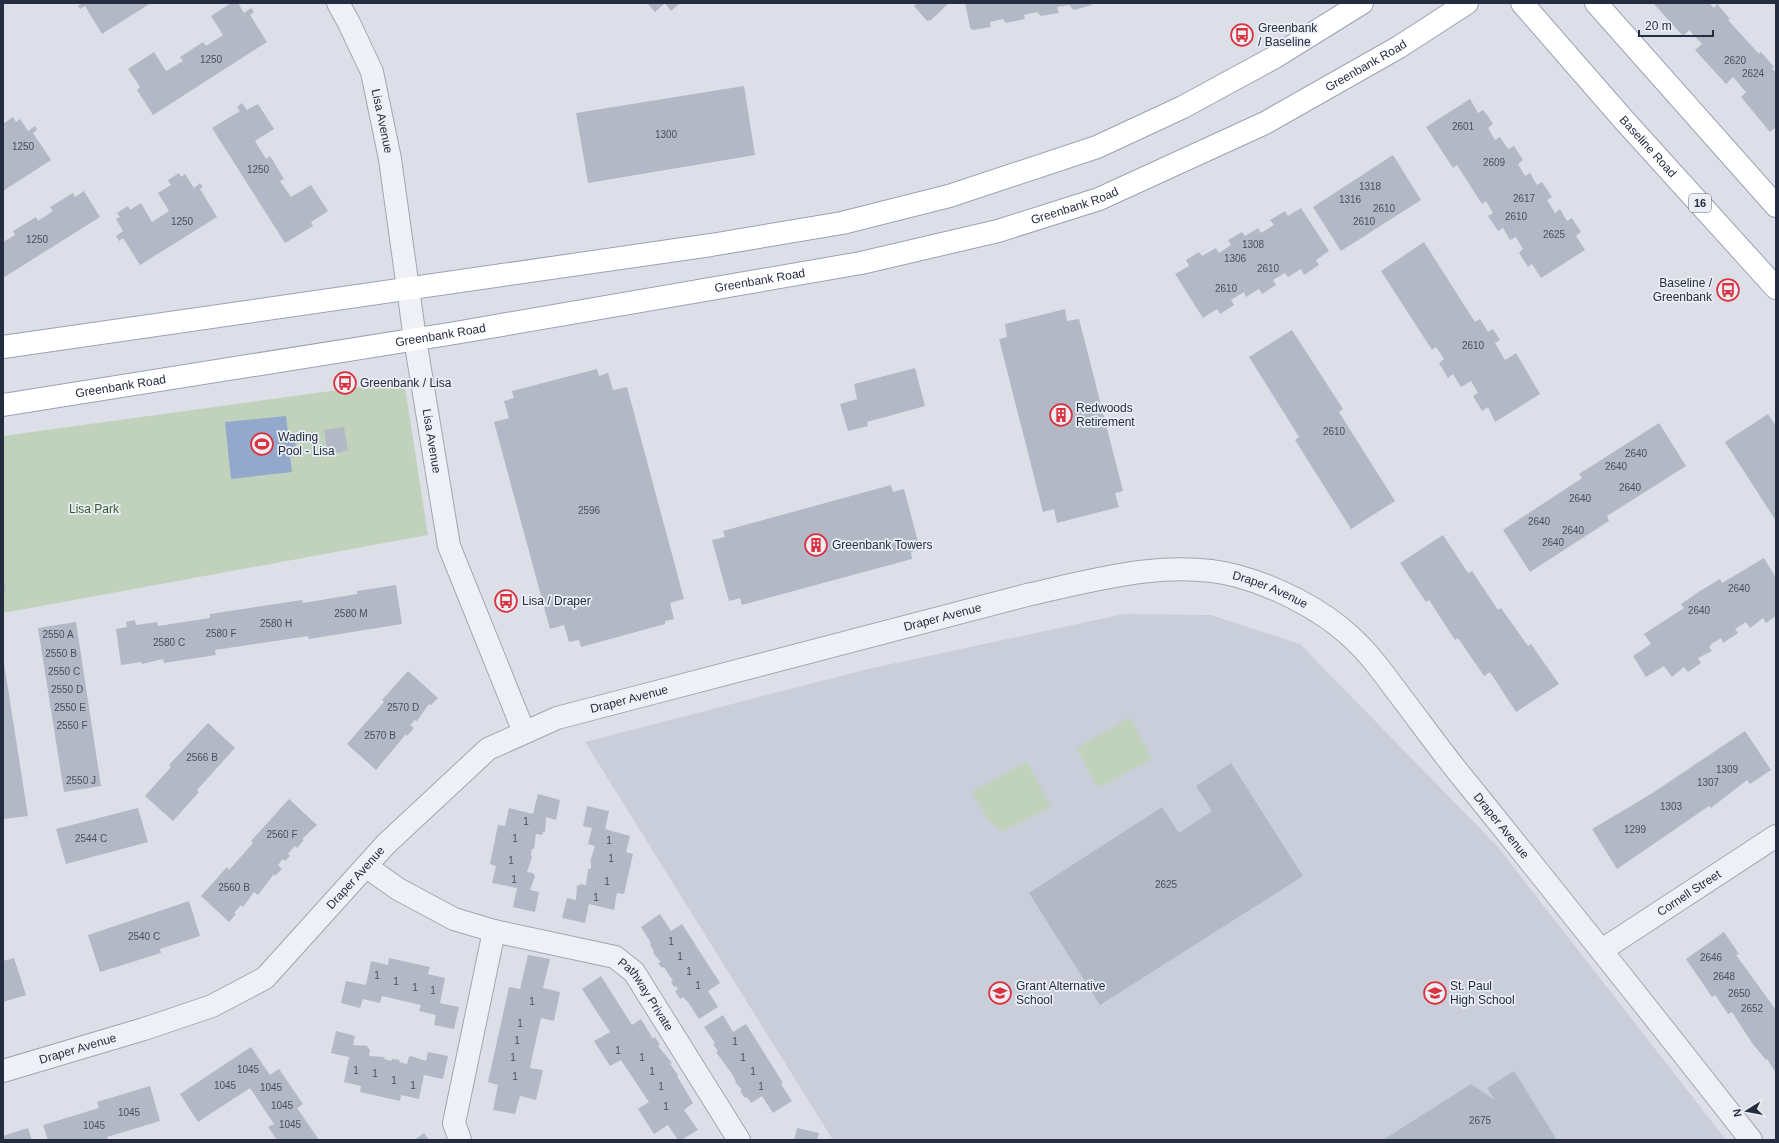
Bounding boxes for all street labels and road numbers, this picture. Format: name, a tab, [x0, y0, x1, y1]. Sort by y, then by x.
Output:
street label: Greenbank Road	[1323, 37, 1409, 94]
street label: Lisa Avenue	[369, 88, 396, 155]
street label: Baseline Road	[1617, 113, 1679, 180]
street label: Greenbank Road	[1029, 184, 1121, 227]
road number: 16	[1689, 194, 1711, 212]
street label: Greenbank Road	[714, 266, 806, 295]
street label: Greenbank Road	[394, 321, 487, 349]
street label: Greenbank Road	[74, 372, 167, 400]
street label: Lisa Avenue	[420, 408, 444, 475]
street label: Draper Avenue	[1231, 568, 1310, 611]
street label: Draper Avenue	[902, 600, 983, 634]
street label: Draper Avenue	[589, 682, 670, 716]
street label: Draper Avenue	[1471, 790, 1532, 861]
street label: Draper Avenue	[324, 843, 388, 912]
street label: Cornell Street	[1654, 867, 1724, 919]
street label: Pathway Private	[615, 955, 676, 1034]
street label: Draper Avenue	[37, 1031, 118, 1067]

